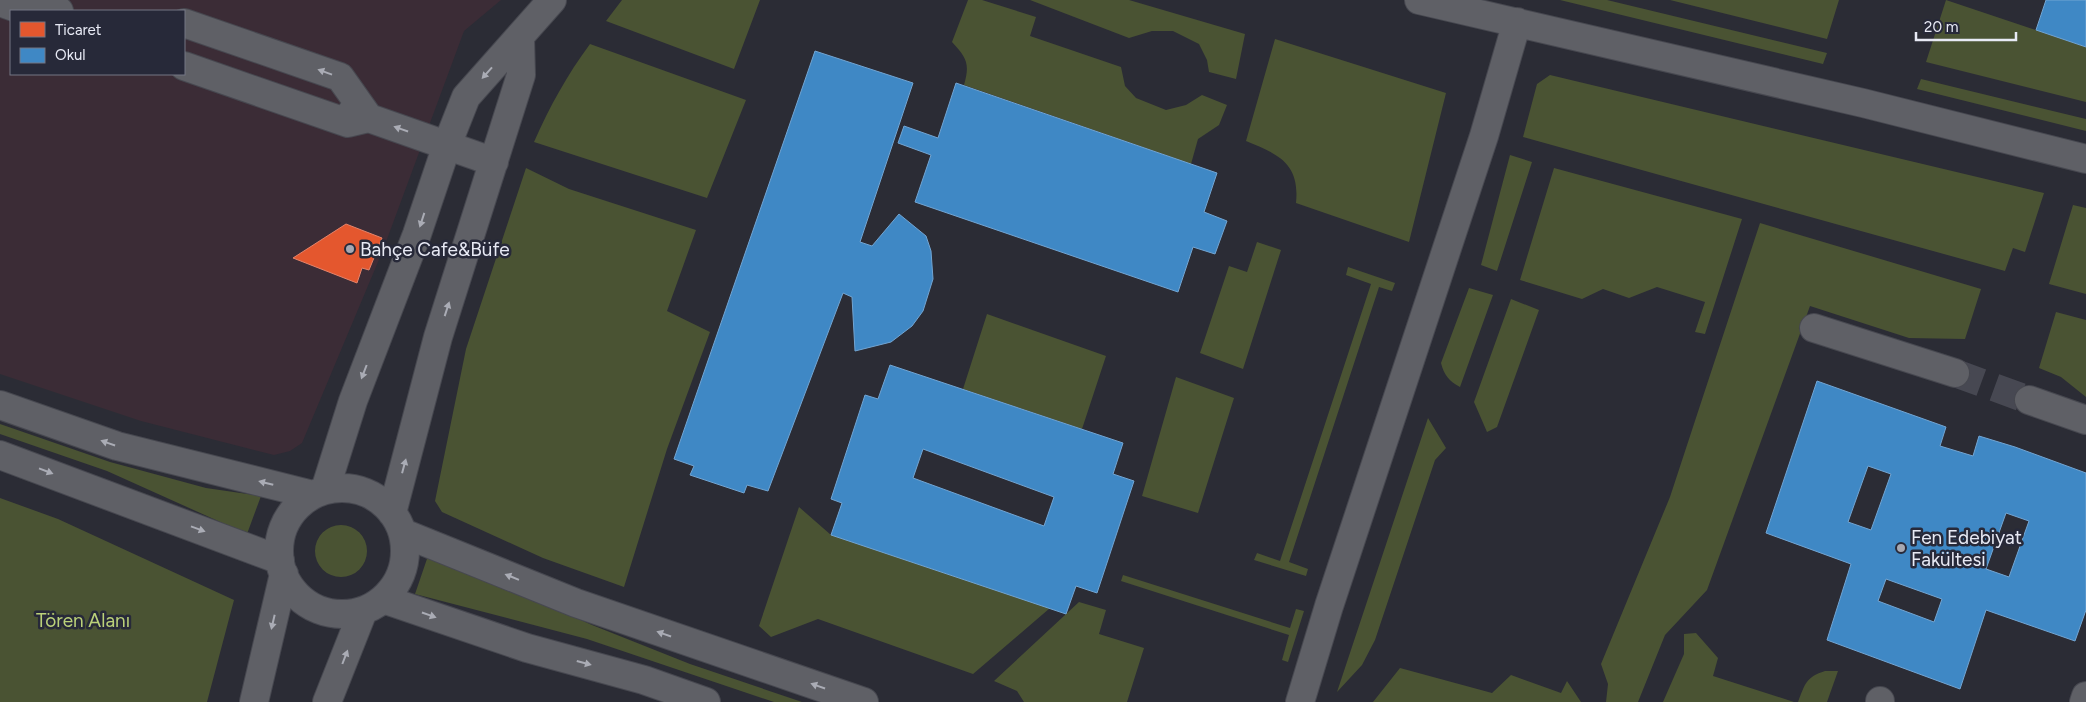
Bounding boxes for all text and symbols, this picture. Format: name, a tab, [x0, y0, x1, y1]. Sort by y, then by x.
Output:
legend	[10, 10, 185, 75]
scale bar	[1916, 10, 2016, 42]
text: 20 m	[1924, 18, 1958, 36]
text: Ticaret	[55, 21, 102, 39]
text: Okul	[55, 46, 86, 64]
one-way arrow	[481, 67, 493, 79]
one-way arrow	[317, 68, 332, 76]
one-way arrow	[393, 125, 408, 133]
one-way arrow	[418, 213, 426, 228]
place label: Bahçe Cafe&Büfe	[360, 238, 510, 261]
marker: Bahçe Cafe&Büfe	[344, 243, 356, 255]
one-way arrow	[444, 301, 452, 316]
one-way arrow	[360, 365, 368, 379]
one-way arrow	[100, 439, 115, 447]
one-way arrow	[401, 458, 409, 473]
one-way arrow	[39, 467, 54, 475]
one-way arrow	[258, 479, 273, 487]
one-way arrow	[191, 525, 206, 533]
place label: Fen Edebiyat Fakültesi	[1911, 526, 2022, 571]
marker: Fen Edebiyat Fakültesi	[1895, 542, 1907, 554]
one-way arrow	[505, 573, 519, 581]
park label: Tören Alanı	[36, 609, 130, 632]
one-way arrow	[421, 612, 436, 619]
one-way arrow	[269, 614, 277, 629]
one-way arrow	[656, 629, 671, 637]
one-way arrow	[342, 649, 349, 664]
one-way arrow	[576, 660, 591, 668]
one-way arrow	[810, 682, 825, 690]

